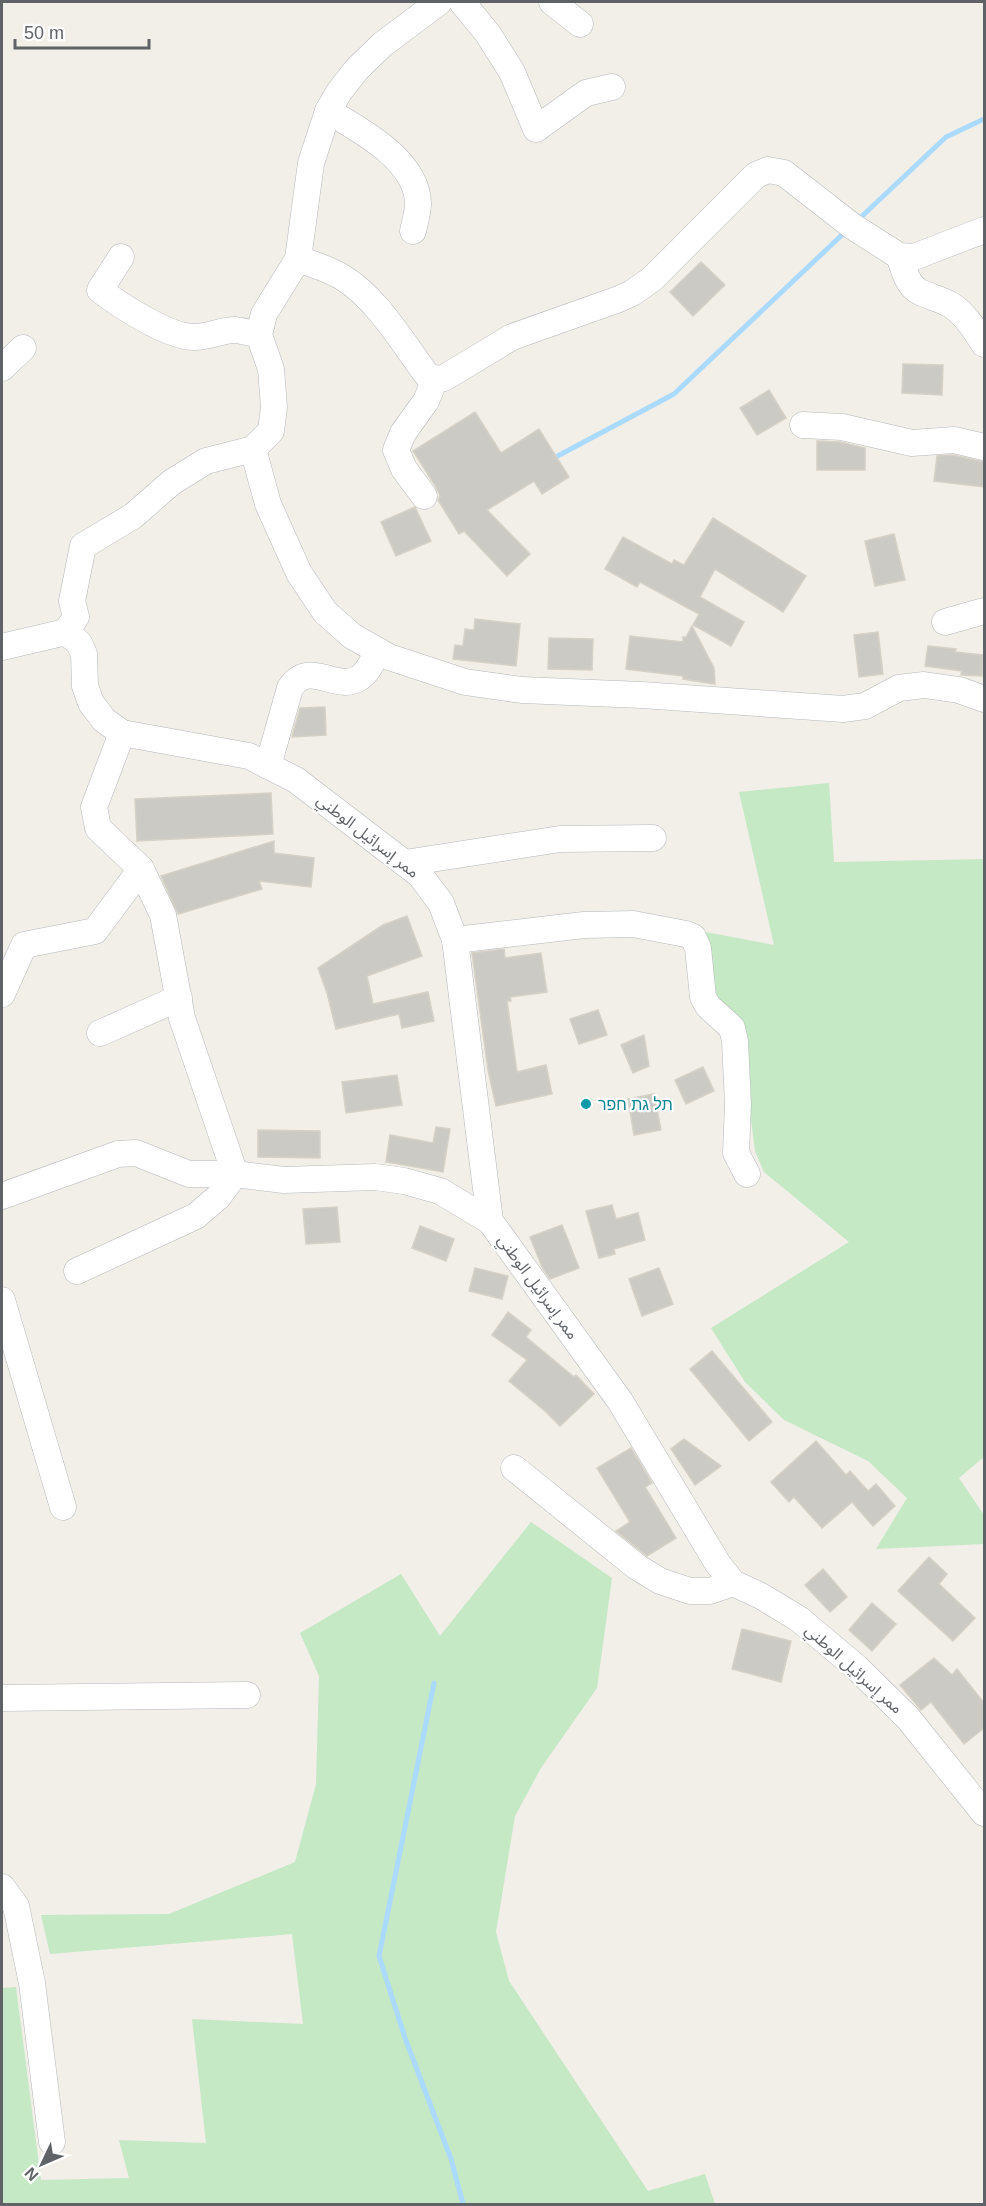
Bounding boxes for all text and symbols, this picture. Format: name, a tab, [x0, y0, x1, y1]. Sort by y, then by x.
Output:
scale bar	[15, 12, 148, 50]
text: 50 m	[24, 23, 64, 43]
street label: ممر إسرائيل الوطني	[311, 791, 422, 884]
place label: תל גת חפר	[598, 1096, 673, 1113]
marker: תל גת חפר	[579, 1097, 593, 1111]
street label: ممر إسرائيل الوطني	[492, 1232, 581, 1345]
street label: ممر إسرائيل الوطني	[800, 1621, 906, 1720]
north arrow	[12, 2134, 72, 2194]
text: N	[21, 2164, 42, 2184]

